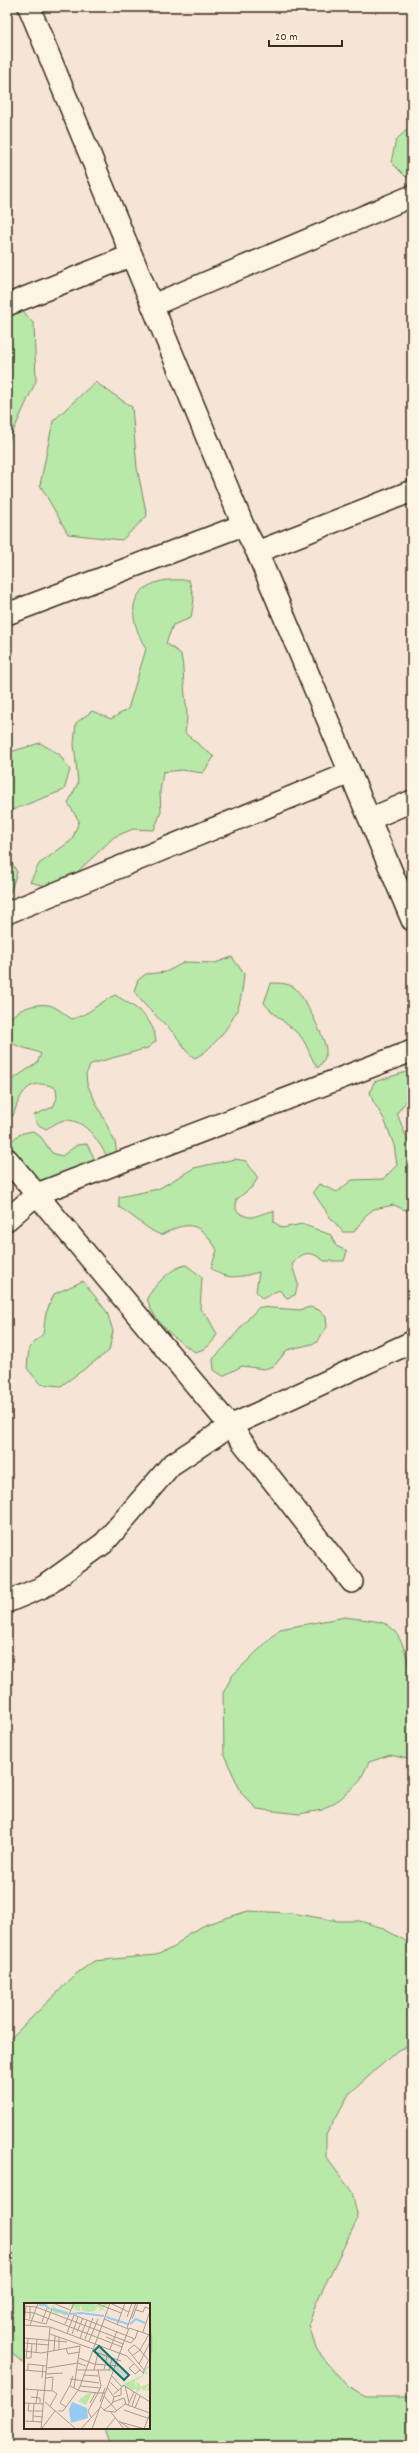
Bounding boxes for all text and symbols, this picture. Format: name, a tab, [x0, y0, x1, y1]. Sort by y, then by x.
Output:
scale bar	[269, 22, 342, 48]
text: 20 m	[275, 29, 298, 46]
inset map	[24, 2303, 150, 2429]

